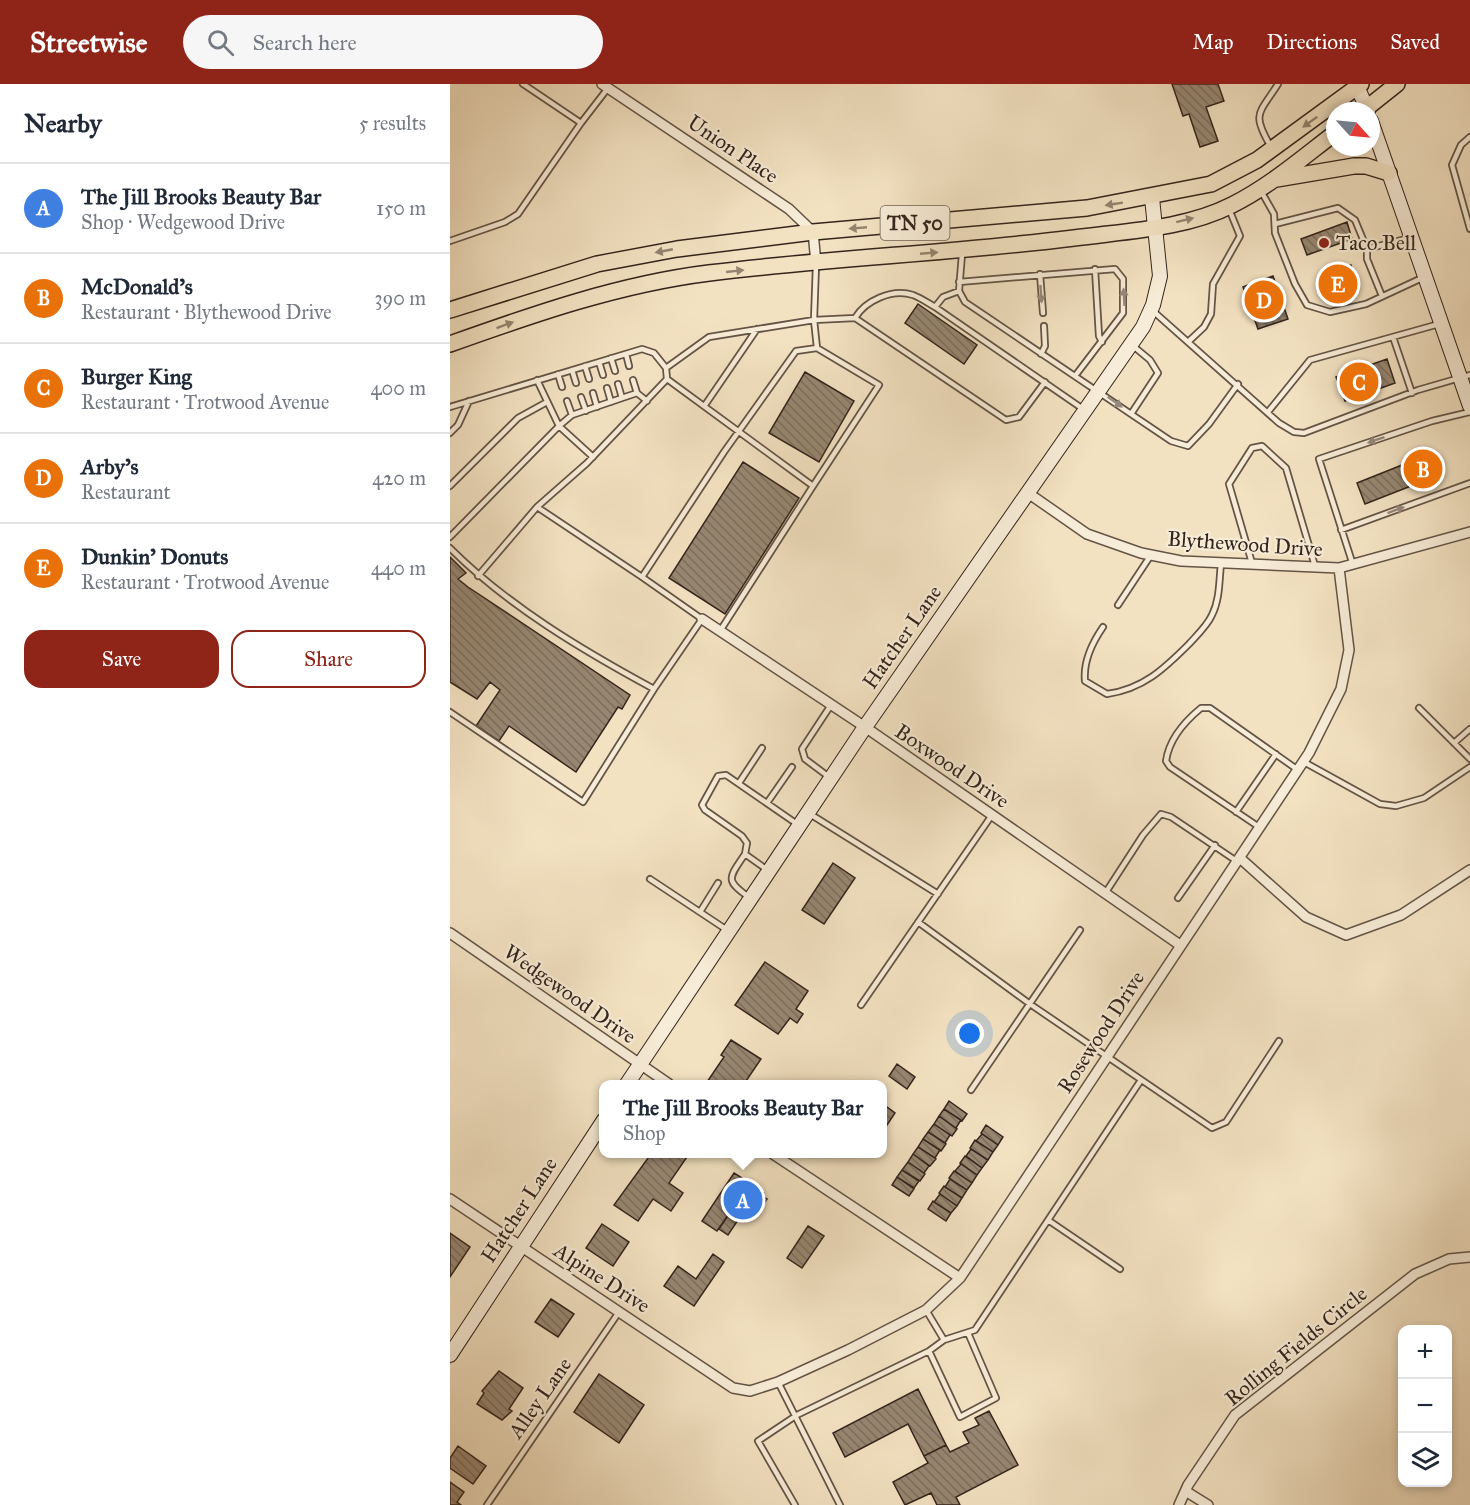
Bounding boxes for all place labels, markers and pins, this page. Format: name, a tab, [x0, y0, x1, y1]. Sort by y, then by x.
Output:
place label: Taco Bell	[1336, 230, 1416, 256]
marker: Taco Bell	[1317, 236, 1331, 250]
pin: E	[1318, 262, 1358, 306]
pin: D	[1244, 278, 1284, 322]
pin: C	[1340, 360, 1378, 404]
pin: B	[1404, 446, 1442, 492]
pin: A	[724, 1178, 762, 1222]

